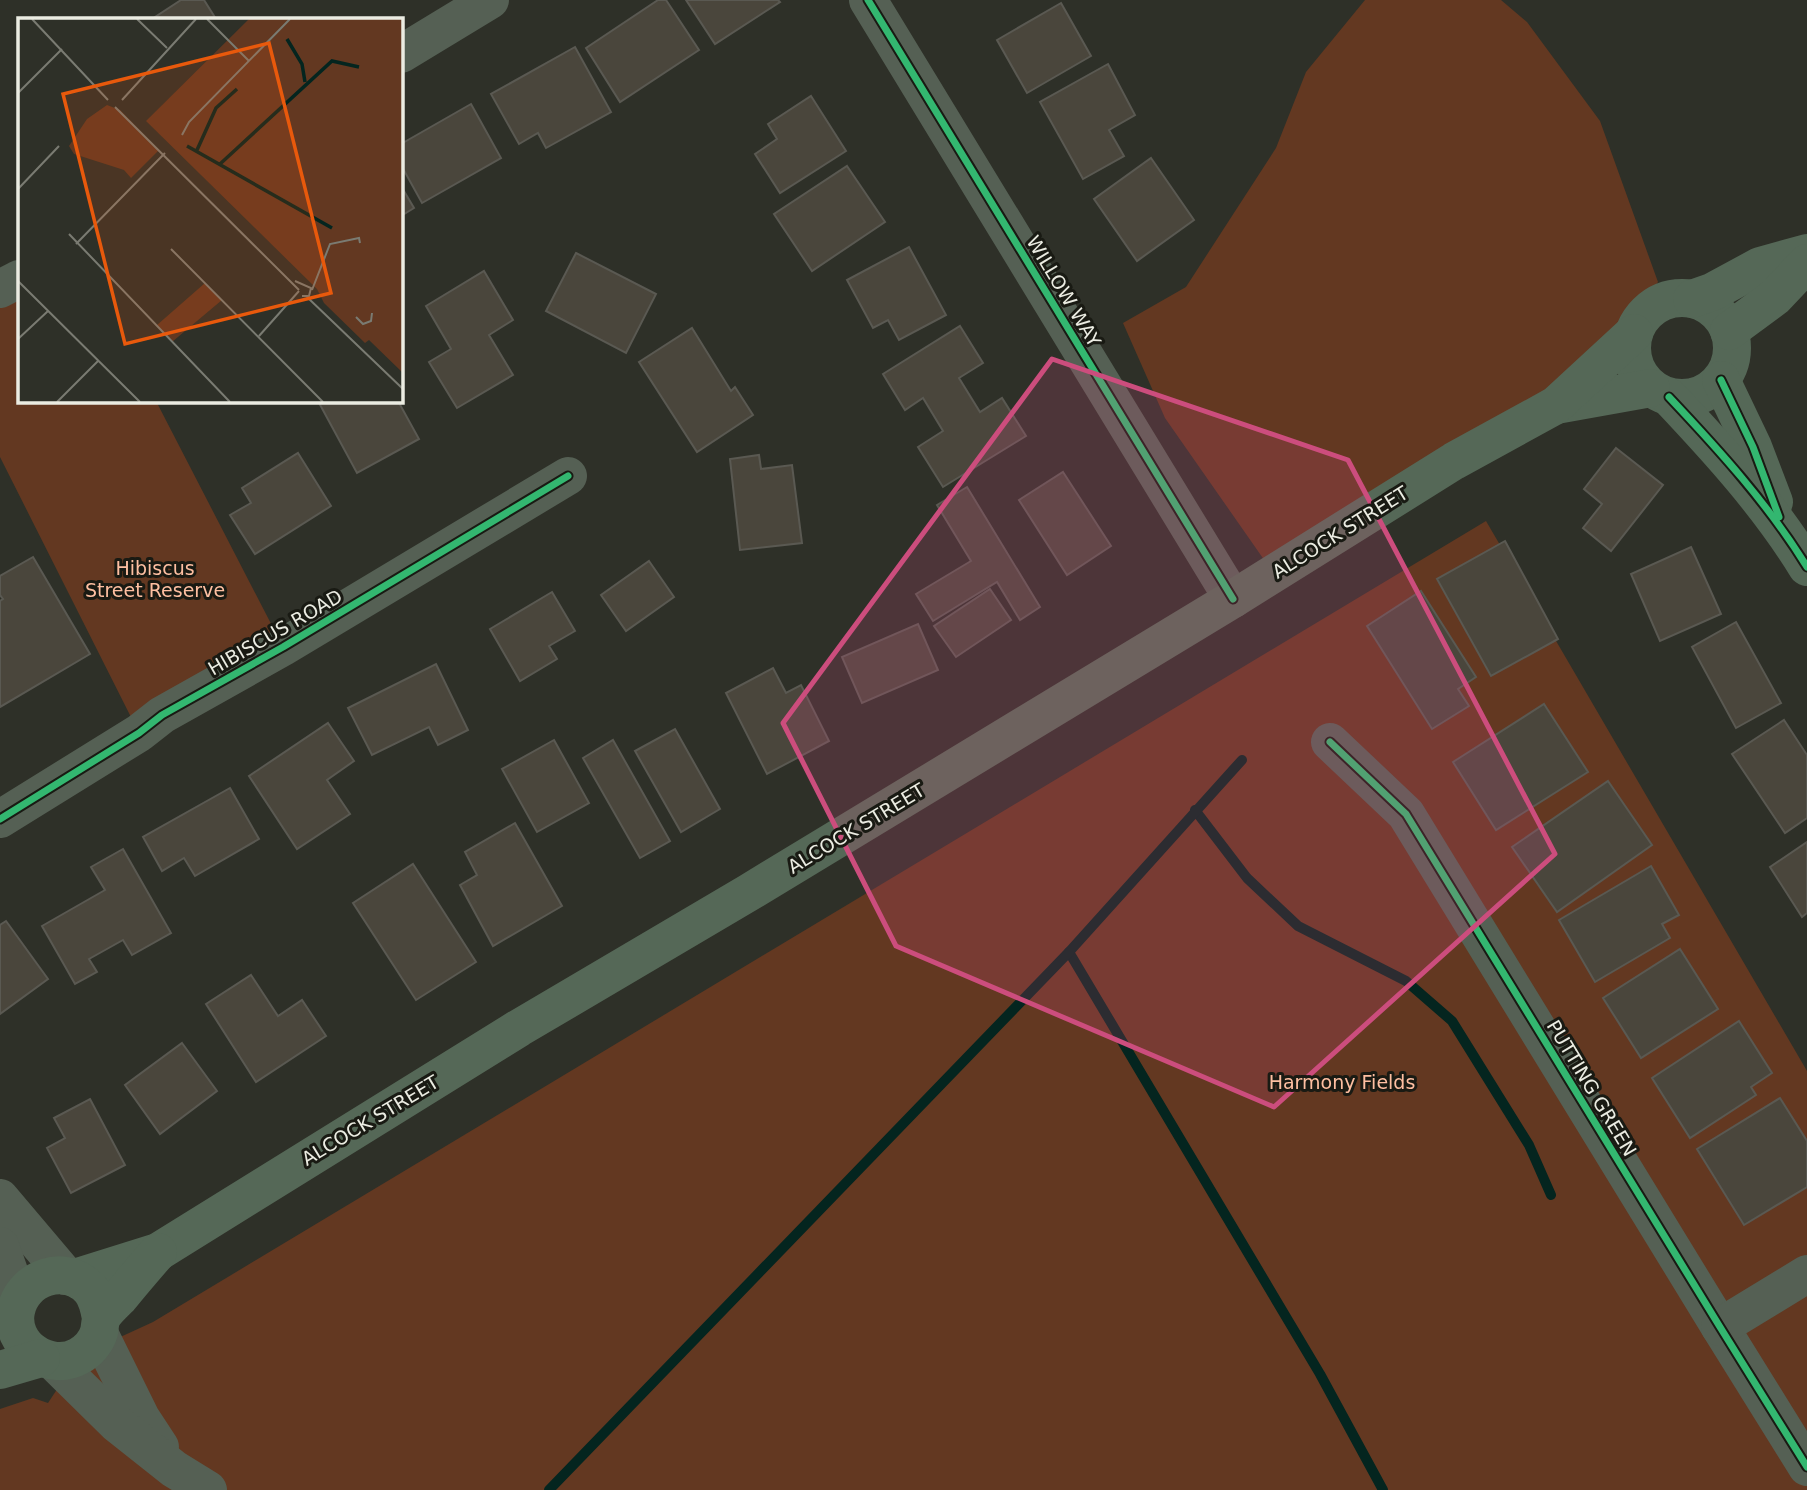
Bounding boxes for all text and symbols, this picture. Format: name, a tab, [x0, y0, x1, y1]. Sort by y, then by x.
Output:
inset map	[18, 18, 402, 402]
street label: WILLOW WAY	[1022, 232, 1106, 351]
street label: ALCOCK STREET	[1268, 481, 1412, 583]
park label: Hibiscus Street Reserve	[85, 557, 225, 601]
street label: HIBISCUS ROAD	[204, 585, 346, 679]
street label: ALCOCK STREET	[783, 778, 929, 878]
street label: PUTTING GREEN	[1543, 1016, 1641, 1160]
street label: ALCOCK STREET	[297, 1070, 443, 1170]
park label: Harmony Fields	[1269, 1071, 1415, 1093]

